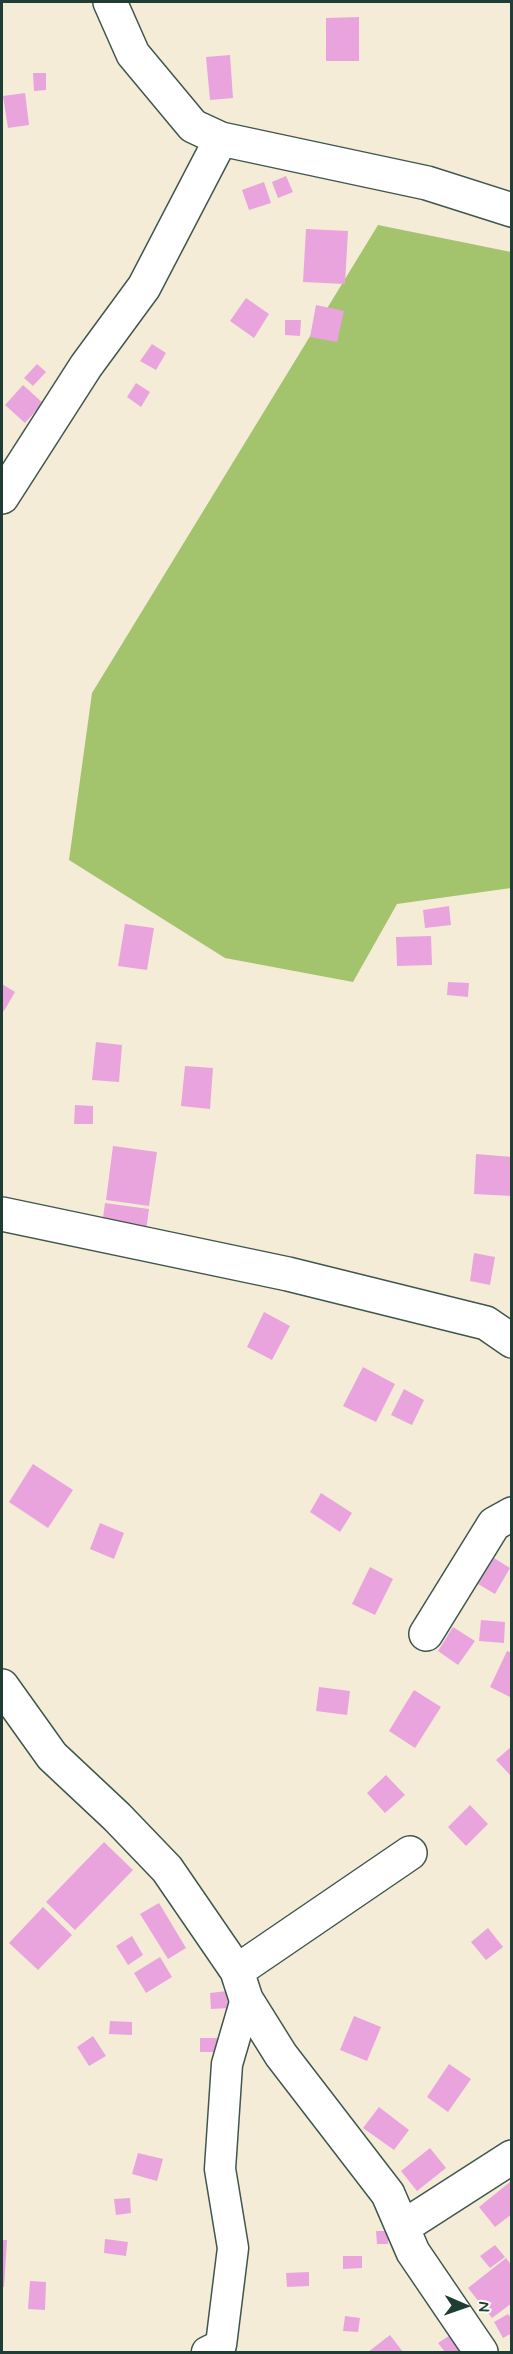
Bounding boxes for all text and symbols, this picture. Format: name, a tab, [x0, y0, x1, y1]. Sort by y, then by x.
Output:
north arrow	[435, 2276, 495, 2336]
text: N	[473, 2301, 494, 2312]

